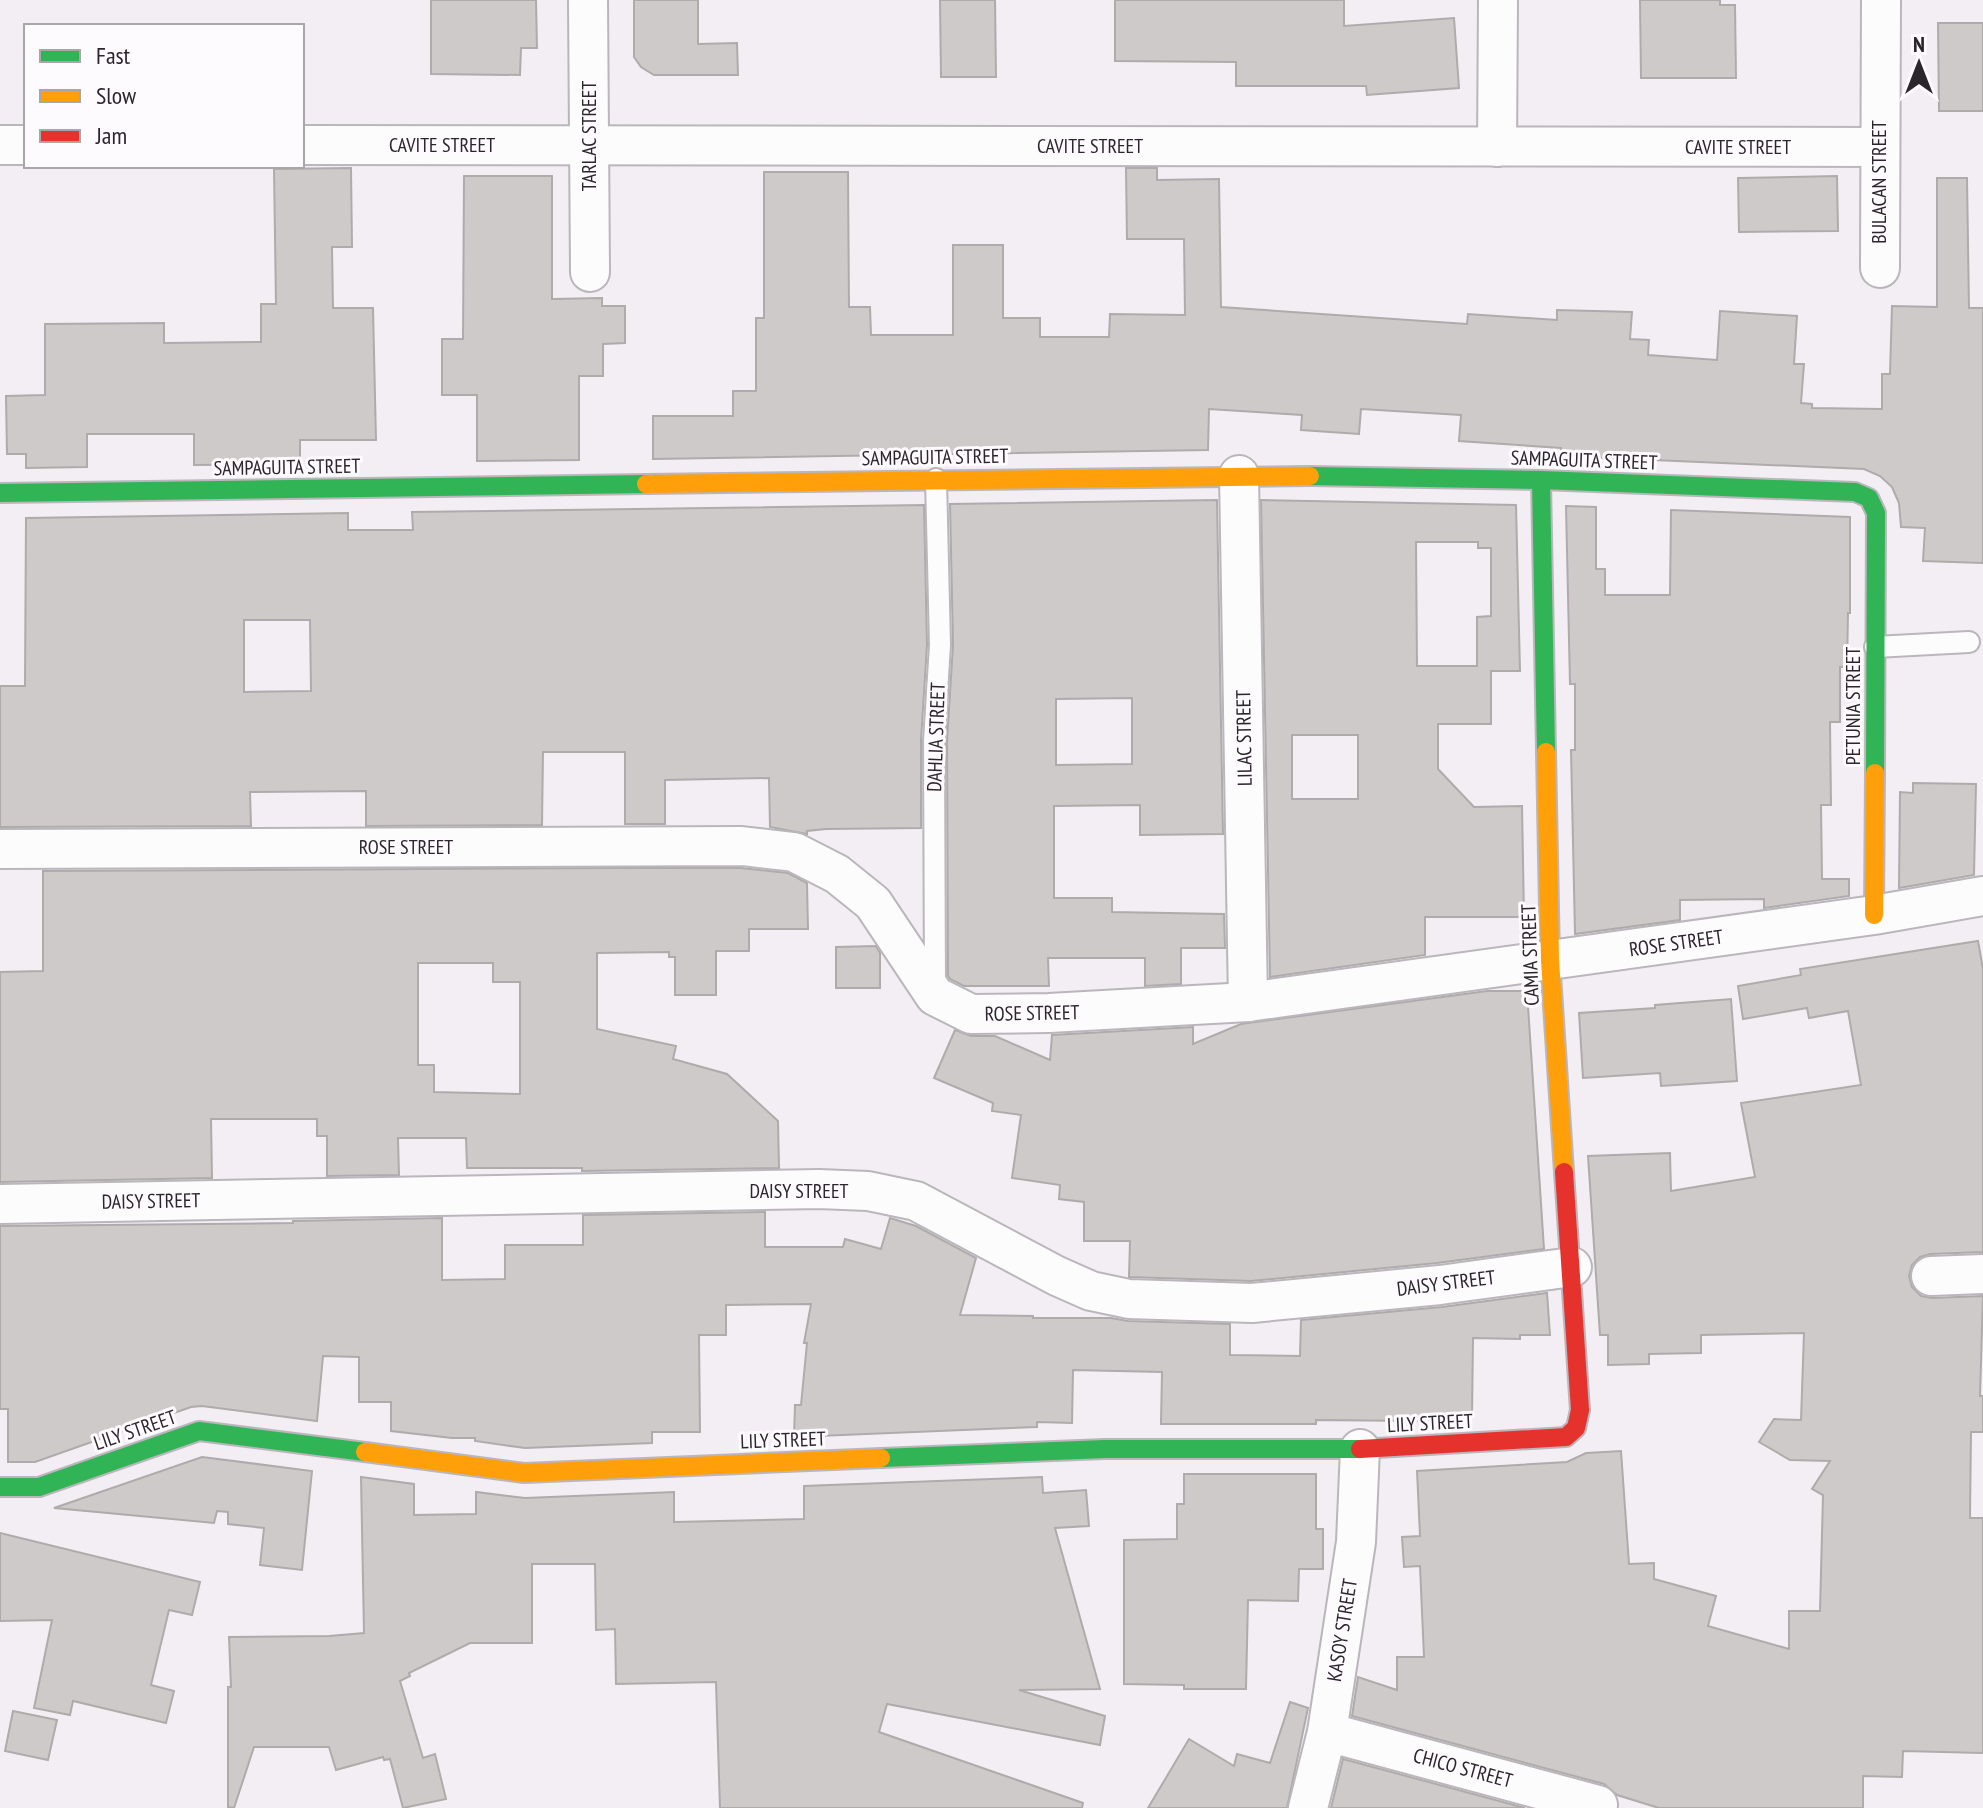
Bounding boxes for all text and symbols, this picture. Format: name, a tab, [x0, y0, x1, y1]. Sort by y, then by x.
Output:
legend	[24, 24, 304, 168]
north arrow	[1879, 24, 1959, 104]
text: N	[1913, 30, 1925, 58]
text: Fast	[96, 40, 131, 71]
text: Slow	[96, 80, 137, 111]
street label: TARLAC STREET	[576, 81, 602, 191]
text: Jam	[95, 120, 127, 151]
street label: BULACAN STREET	[1866, 120, 1892, 244]
street label: CAVITE STREET	[389, 132, 495, 158]
street label: CAVITE STREET	[1037, 133, 1143, 159]
street label: CAVITE STREET	[1685, 134, 1791, 160]
street label: SAMPAGUITA STREET	[861, 443, 1009, 471]
street label: SAMPAGUITA STREET	[1510, 444, 1658, 476]
street label: SAMPAGUITA STREET	[213, 453, 361, 481]
street label: PETUNIA STREET	[1840, 647, 1866, 765]
street label: DAHLIA STREET	[921, 682, 951, 792]
street label: LILAC STREET	[1230, 690, 1258, 786]
street label: ROSE STREET	[359, 834, 453, 860]
street label: CAMIA STREET	[1515, 904, 1545, 1006]
street label: ROSE STREET	[1627, 924, 1725, 962]
street label: ROSE STREET	[984, 999, 1080, 1027]
street label: DAISY STREET	[750, 1178, 849, 1204]
street label: DAISY STREET	[101, 1187, 201, 1215]
street label: DAISY STREET	[1395, 1264, 1497, 1302]
street label: LILY STREET	[90, 1404, 180, 1456]
street label: LILY STREET	[1387, 1408, 1474, 1438]
street label: LILY STREET	[740, 1426, 826, 1454]
street label: KASOY STREET	[1321, 1577, 1363, 1683]
street label: CHICO STREET	[1411, 1742, 1516, 1794]

